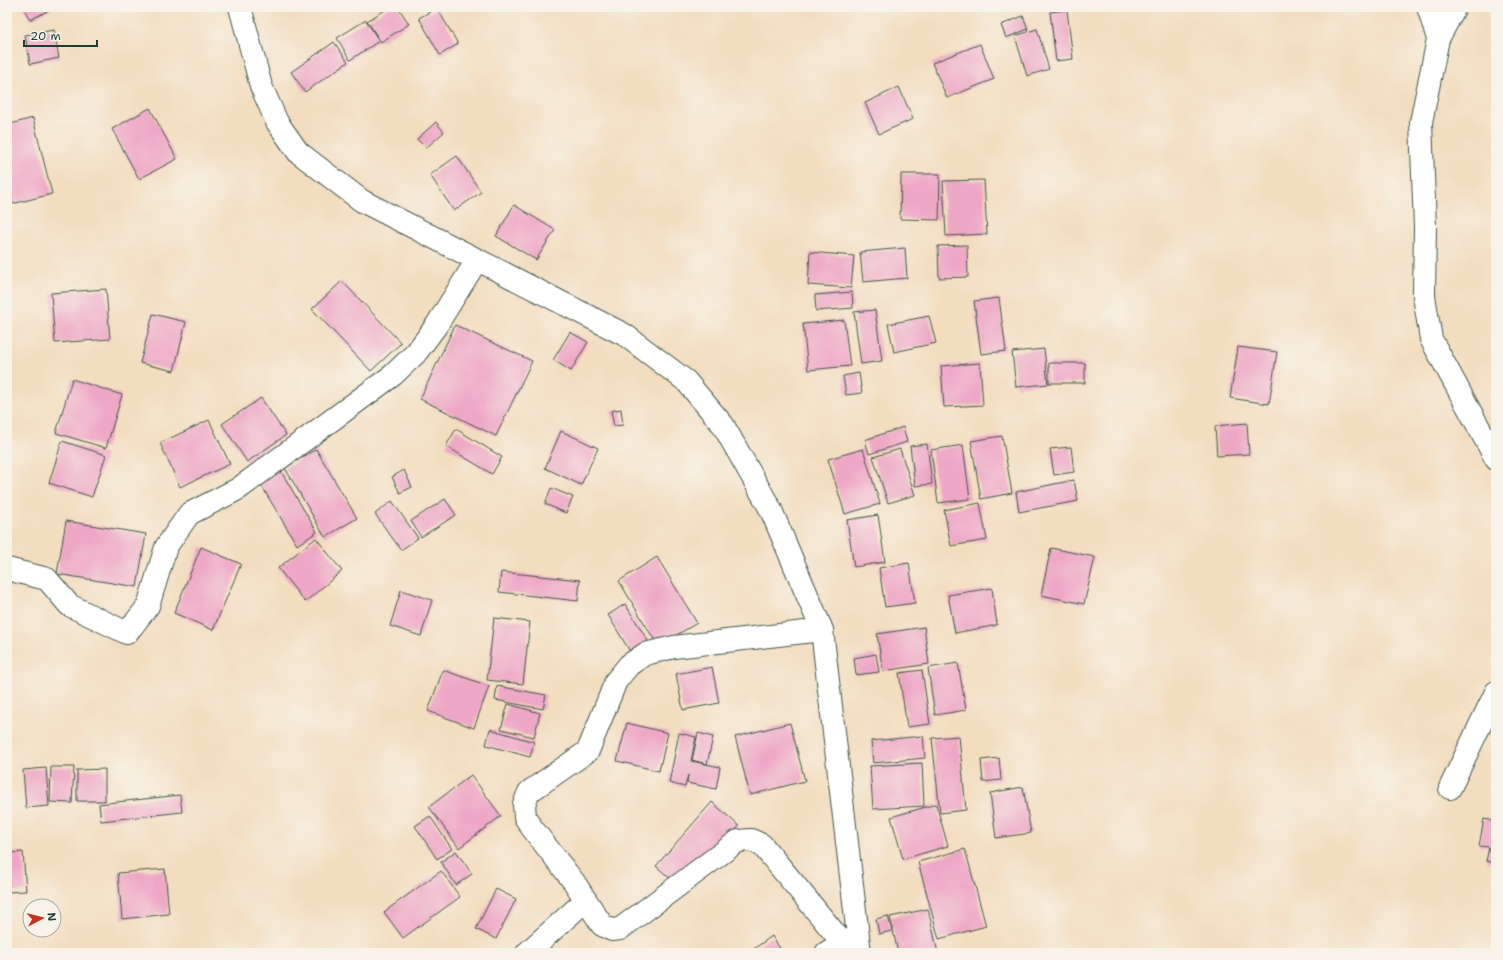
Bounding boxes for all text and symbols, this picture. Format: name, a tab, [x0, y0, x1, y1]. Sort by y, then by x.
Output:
scale bar	[24, 22, 97, 48]
text: 20 m	[30, 28, 61, 44]
north arrow	[22, 898, 62, 938]
text: N	[43, 912, 59, 922]

